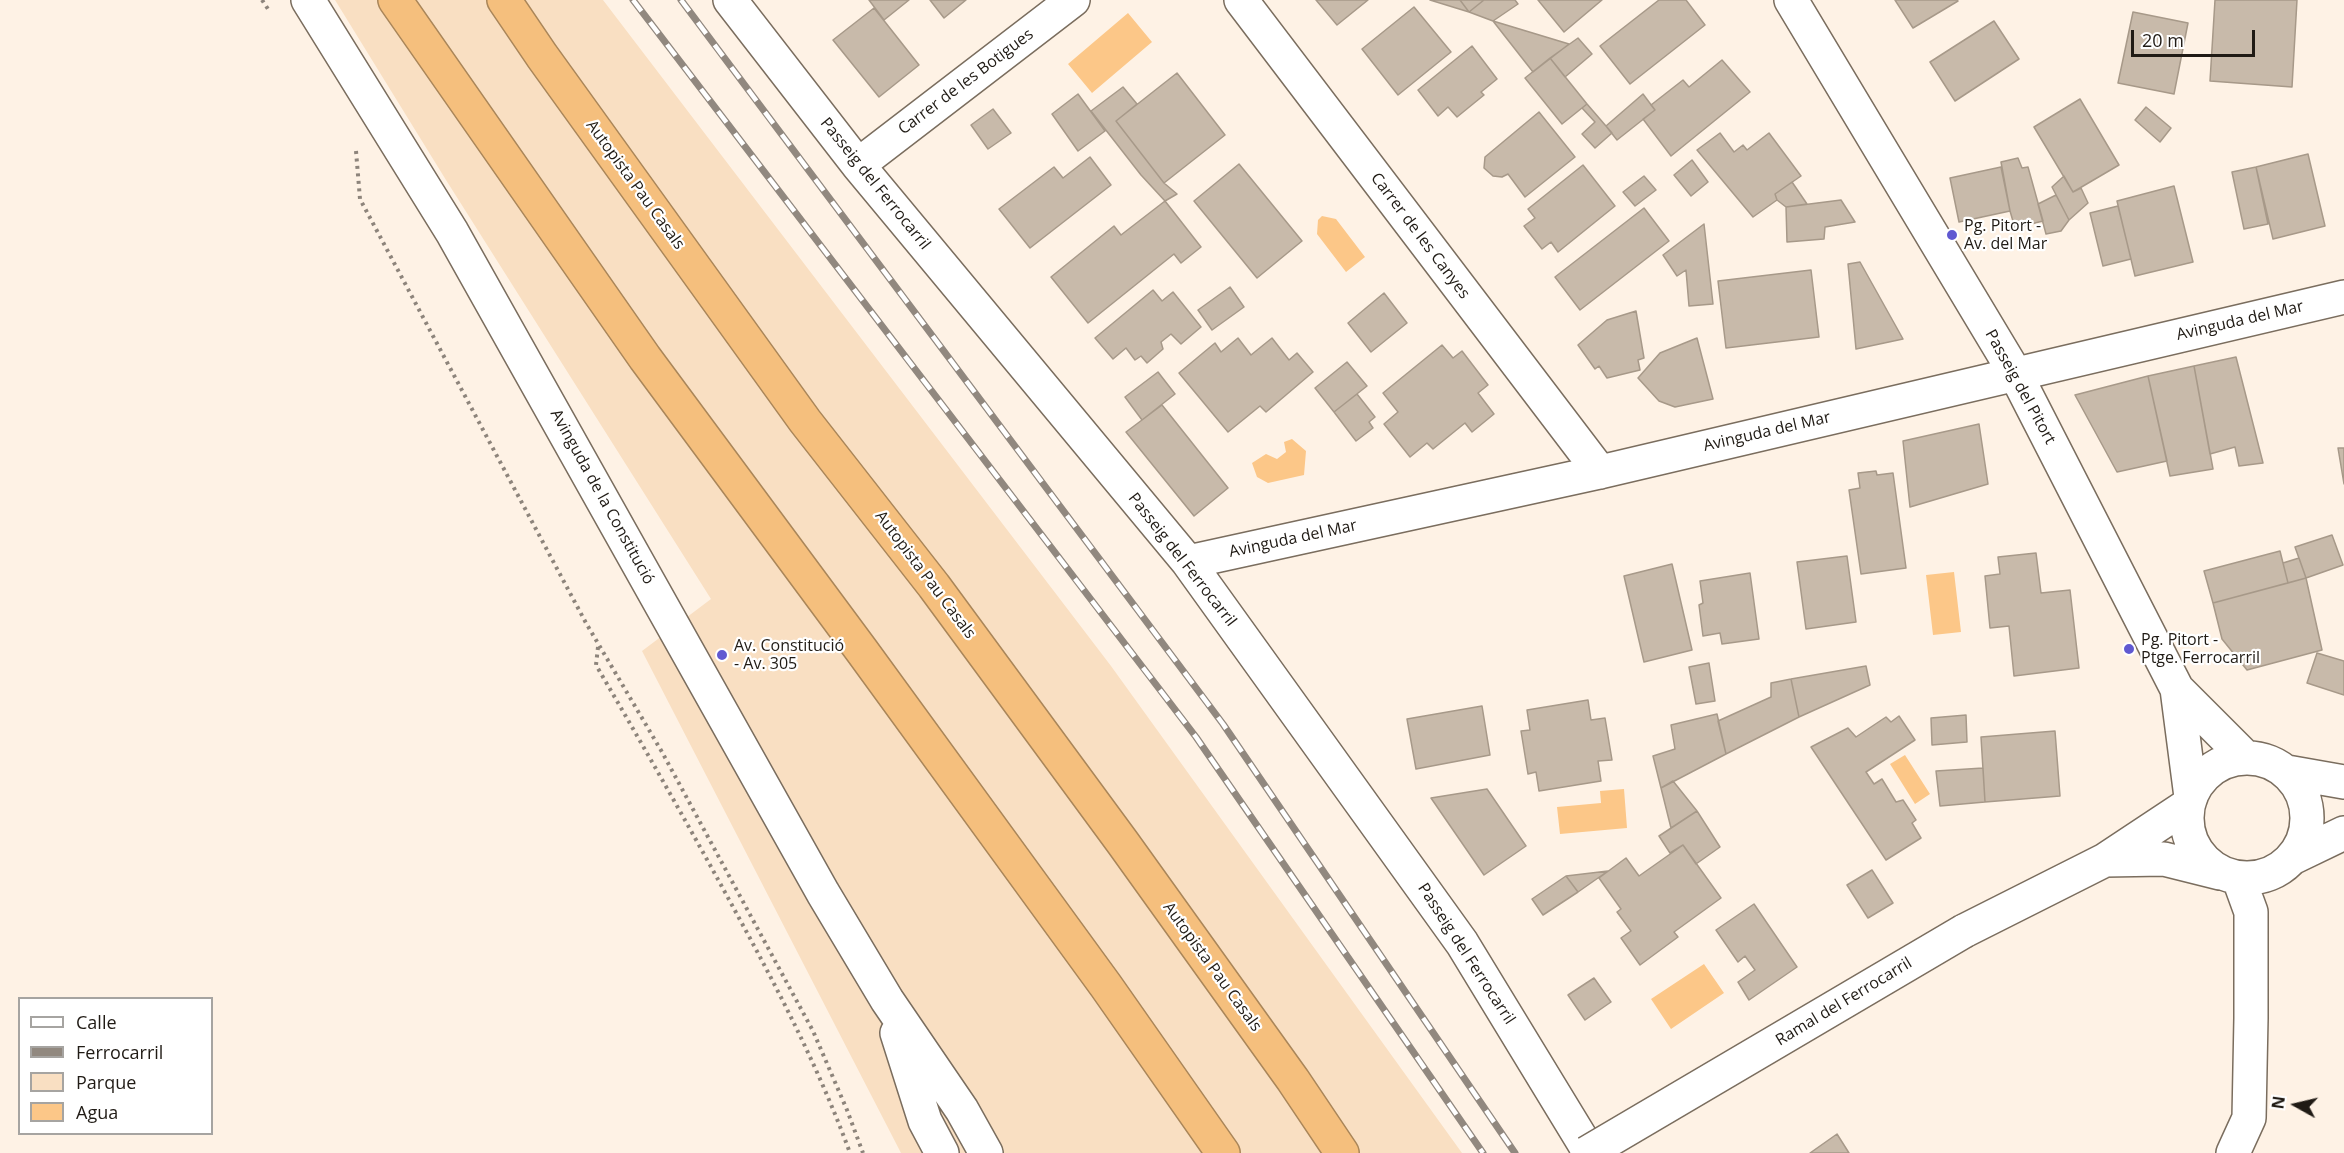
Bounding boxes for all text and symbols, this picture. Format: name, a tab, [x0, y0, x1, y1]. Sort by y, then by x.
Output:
scale bar	[2134, 18, 2258, 56]
street label: Carrer de les Botigues	[895, 25, 1037, 139]
text: 20 m	[2142, 28, 2184, 52]
street label: Passeig del Ferrocarril	[816, 114, 934, 254]
street label: Autopista Pau Casals	[582, 117, 688, 253]
street label: Carrer de les Canyes	[1366, 169, 1474, 303]
place label: Pg. Pitort - Av. del Mar	[1964, 216, 2047, 254]
marker: Pg. Pitort - Av. del Mar	[1945, 228, 1959, 242]
street label: Avinguda del Mar	[2174, 297, 2306, 345]
street label: Passeig del Pitort	[1981, 326, 2059, 448]
street label: Avinguda de la Constitució	[546, 406, 658, 588]
street label: Avinguda del Mar	[1701, 408, 1833, 456]
street label: Passeig del Ferrocarril	[1124, 489, 1240, 631]
street label: Autopista Pau Casals	[871, 507, 979, 643]
street label: Avinguda del Mar	[1227, 516, 1359, 562]
place label: Pg. Pitort - Ptge. Ferrocarril	[2141, 630, 2260, 668]
place label: Av. Constitució - Av. 305	[734, 636, 844, 674]
marker: Pg. Pitort - Ptge. Ferrocarril	[2122, 642, 2136, 656]
marker: Av. Constitució - Av. 305	[715, 648, 729, 662]
street label: Passeig del Ferrocarril	[1413, 880, 1519, 1028]
street label: Autopista Pau Casals	[1159, 899, 1265, 1035]
street label: Ramal del Ferrocarril	[1773, 954, 1915, 1050]
legend	[18, 997, 213, 1135]
text: Calle	[76, 1010, 117, 1034]
text: Ferrocarril	[76, 1040, 163, 1064]
text: Parque	[76, 1070, 136, 1094]
north arrow	[2266, 1075, 2326, 1135]
text: N	[2266, 1095, 2290, 1110]
text: Agua	[76, 1100, 118, 1124]

